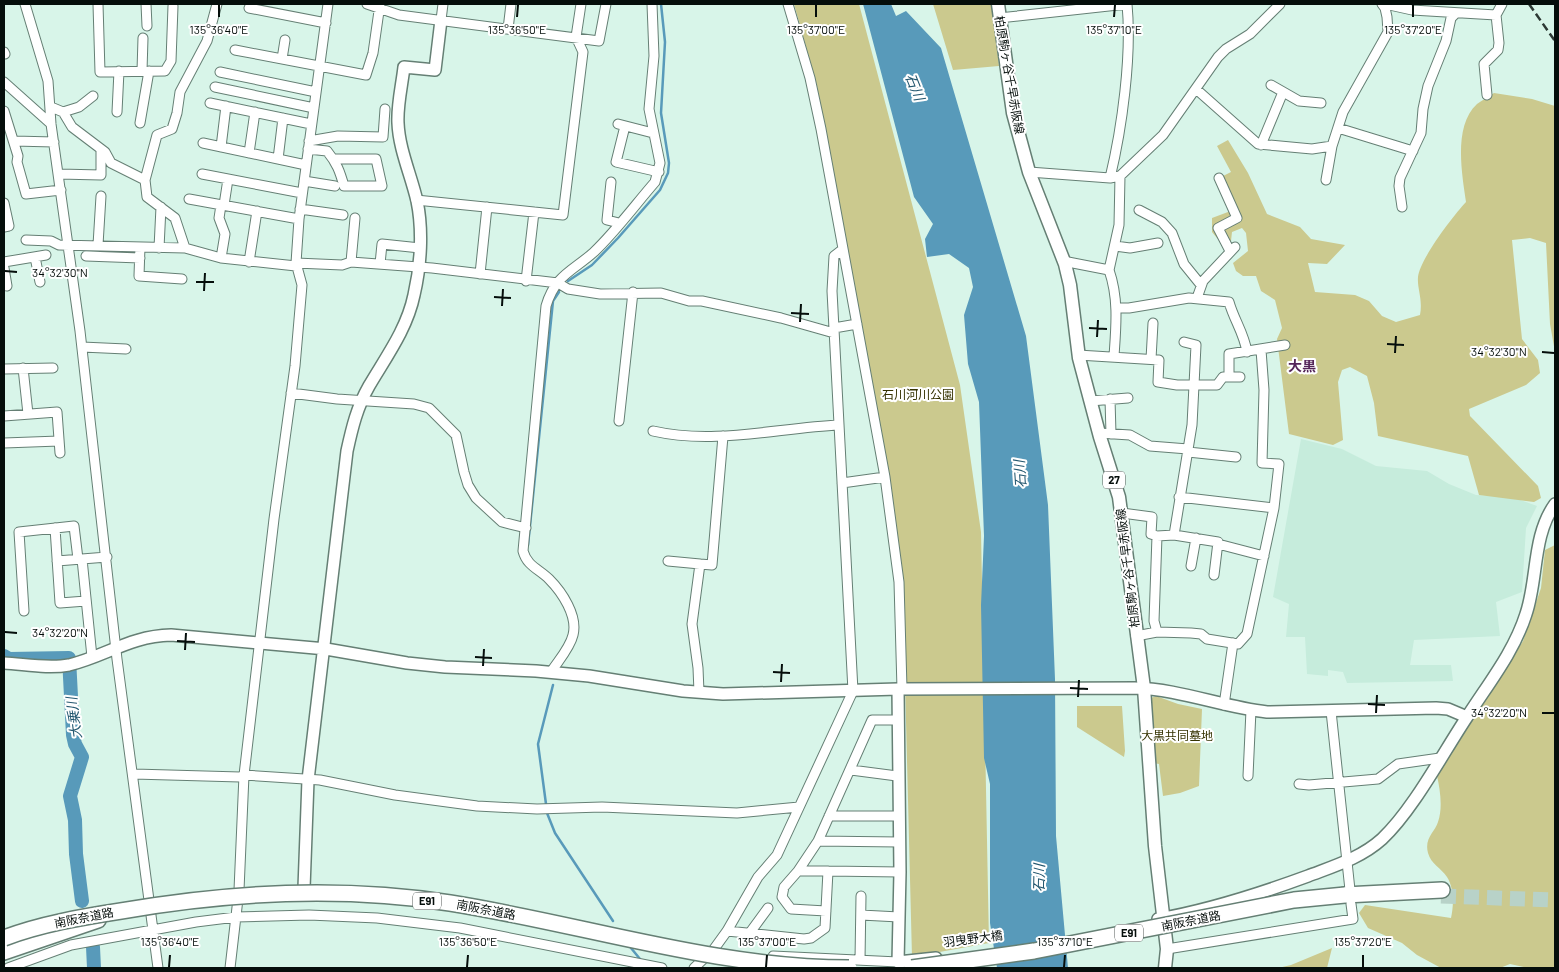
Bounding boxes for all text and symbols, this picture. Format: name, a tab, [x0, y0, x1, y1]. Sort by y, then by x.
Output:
street label: 柏原駒ヶ谷千早赤阪線	[993, 15, 1027, 135]
text: 135°36'40"E	[190, 22, 248, 36]
text: 135°36'50"E	[488, 22, 546, 36]
text: 135°37'00"E	[787, 22, 845, 36]
text: 135°37'10"E	[1086, 22, 1142, 36]
text: 135°37'20"E	[1384, 22, 1442, 36]
water label: 石川	[902, 71, 929, 105]
text: 34°32'30"N	[32, 265, 88, 279]
text: 34°32'30"N	[1471, 344, 1527, 358]
district label: 大黒	[1288, 357, 1316, 374]
park label: 石川河川公園	[882, 387, 954, 401]
water label: 石川	[1010, 457, 1029, 489]
road number: 27	[1103, 472, 1125, 488]
street label: 柏原駒ヶ谷千早赤阪線	[1113, 508, 1141, 629]
text: 34°32'20"N	[32, 625, 88, 639]
water label: 大乗川	[62, 694, 84, 740]
text: 34°32'20"N	[1471, 705, 1527, 719]
park label: 大黒共同墓地	[1141, 728, 1213, 742]
water label: 石川	[1030, 862, 1047, 892]
road number: E91	[413, 892, 441, 909]
street label: 南阪奈道路	[455, 896, 517, 922]
street label: 南阪奈道路	[53, 904, 115, 930]
street label: 南阪奈道路	[1160, 907, 1222, 933]
road number: E91	[1115, 924, 1143, 941]
street label: 羽曳野大橋	[942, 927, 1004, 949]
text: 135°36'40"E	[141, 934, 199, 948]
text: 135°36'50"E	[439, 934, 497, 948]
text: 135°37'00"E	[738, 934, 796, 948]
text: 135°37'10"E	[1037, 934, 1093, 948]
text: 135°37'20"E	[1334, 934, 1392, 948]

